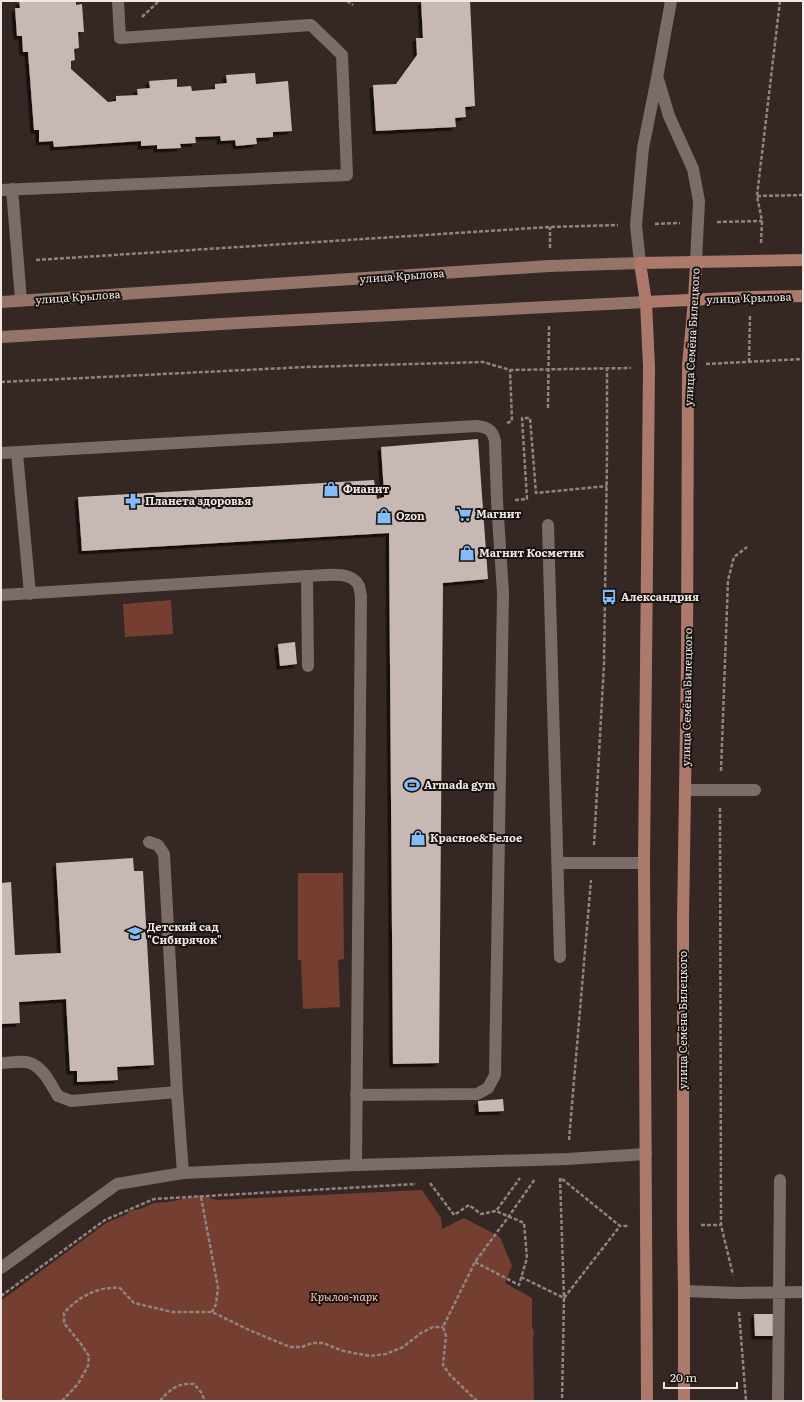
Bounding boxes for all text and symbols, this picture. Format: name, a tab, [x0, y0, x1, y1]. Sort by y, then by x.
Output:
street label: улица Крылова	[359, 264, 445, 286]
street label: улица Семёна Билецкого	[679, 267, 703, 406]
street label: улица Крылова	[35, 285, 121, 307]
street label: улица Крылова	[706, 288, 792, 306]
shop icon: Фианит	[322, 480, 340, 498]
place label: Фианит	[343, 480, 389, 496]
pharmacy icon: Планета здоровья	[124, 492, 142, 510]
place label: Планета здоровья	[145, 492, 251, 508]
supermarket icon: Магнит	[455, 505, 473, 523]
place label: Магнит	[476, 505, 521, 521]
shop icon: Ozon	[375, 507, 393, 525]
place label: Ozon	[396, 507, 425, 523]
shop icon: Магнит Косметик	[458, 544, 476, 562]
place label: Магнит Косметик	[479, 544, 585, 560]
bus stop icon: Александрия	[600, 588, 618, 606]
place label: Александрия	[621, 588, 699, 604]
street label: улица Семёна Билецкого	[677, 628, 695, 766]
sports icon: Armada gym	[403, 776, 421, 794]
place label: Armada gym	[424, 776, 496, 792]
shop icon: Красное&Белое	[409, 829, 427, 847]
place label: Красное&Белое	[430, 829, 522, 845]
place label: Детский сад "Сибирячок"	[147, 918, 222, 947]
school or university icon: Детский сад "Сибирячок"	[126, 924, 144, 942]
street label: улица Семёна Билецкого	[674, 951, 690, 1089]
park label: Крылов-парк	[310, 1288, 378, 1304]
scale bar	[664, 1364, 737, 1390]
text: 20 m	[670, 1368, 697, 1386]

